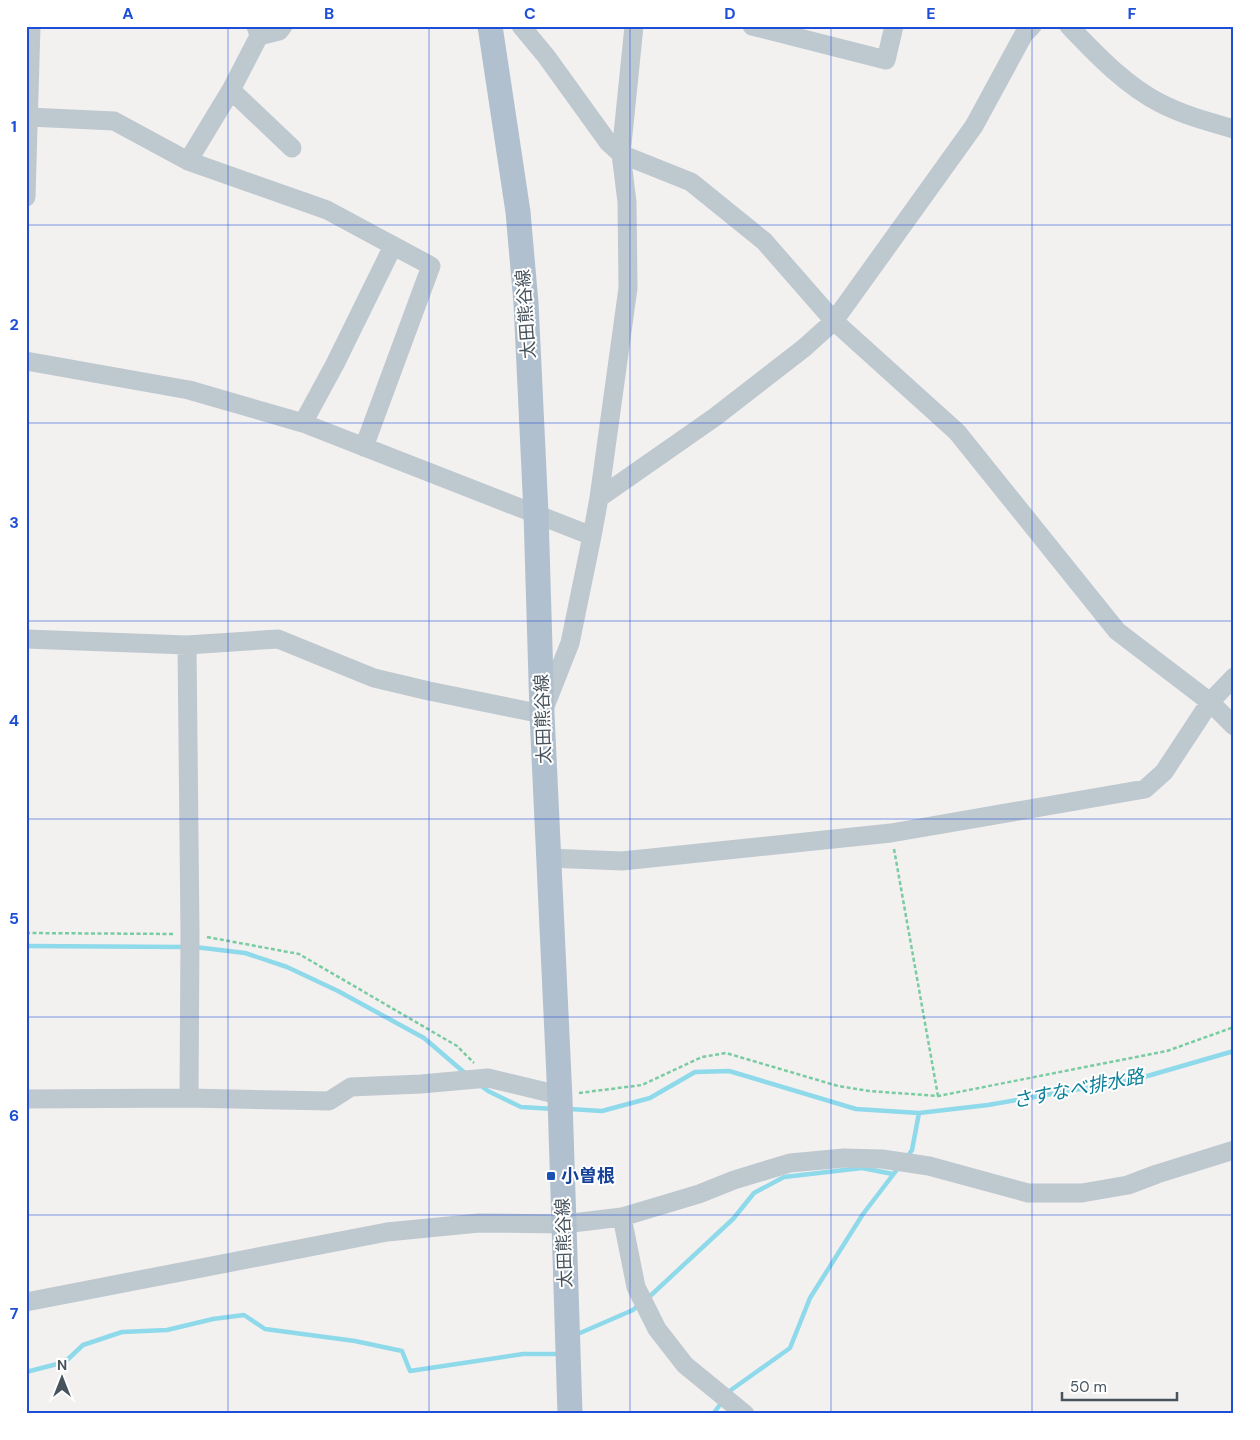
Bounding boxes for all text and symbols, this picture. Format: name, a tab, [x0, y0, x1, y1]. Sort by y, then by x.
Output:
text: A	[122, 3, 134, 24]
text: B	[324, 3, 334, 24]
text: C	[524, 3, 536, 24]
text: D	[724, 3, 736, 24]
text: E	[926, 3, 936, 24]
text: F	[1128, 3, 1137, 24]
text: 1	[11, 116, 17, 137]
street label: 太田熊谷線	[511, 268, 541, 360]
text: 2	[9, 314, 19, 335]
text: 3	[9, 512, 19, 533]
street label: 太田熊谷線	[529, 674, 557, 764]
text: 4	[9, 710, 19, 731]
text: 5	[9, 908, 19, 929]
water label: さすなべ排水路	[1010, 1063, 1148, 1113]
text: 6	[9, 1105, 19, 1126]
place label: 小曽根	[561, 1164, 615, 1188]
marker: 小曽根	[545, 1170, 557, 1182]
street label: 太田熊谷線	[550, 1198, 578, 1288]
text: 7	[10, 1303, 19, 1324]
north arrow	[38, 1352, 88, 1402]
text: N	[57, 1356, 67, 1374]
scale bar	[1062, 1370, 1178, 1402]
text: 50 m	[1070, 1377, 1107, 1397]

